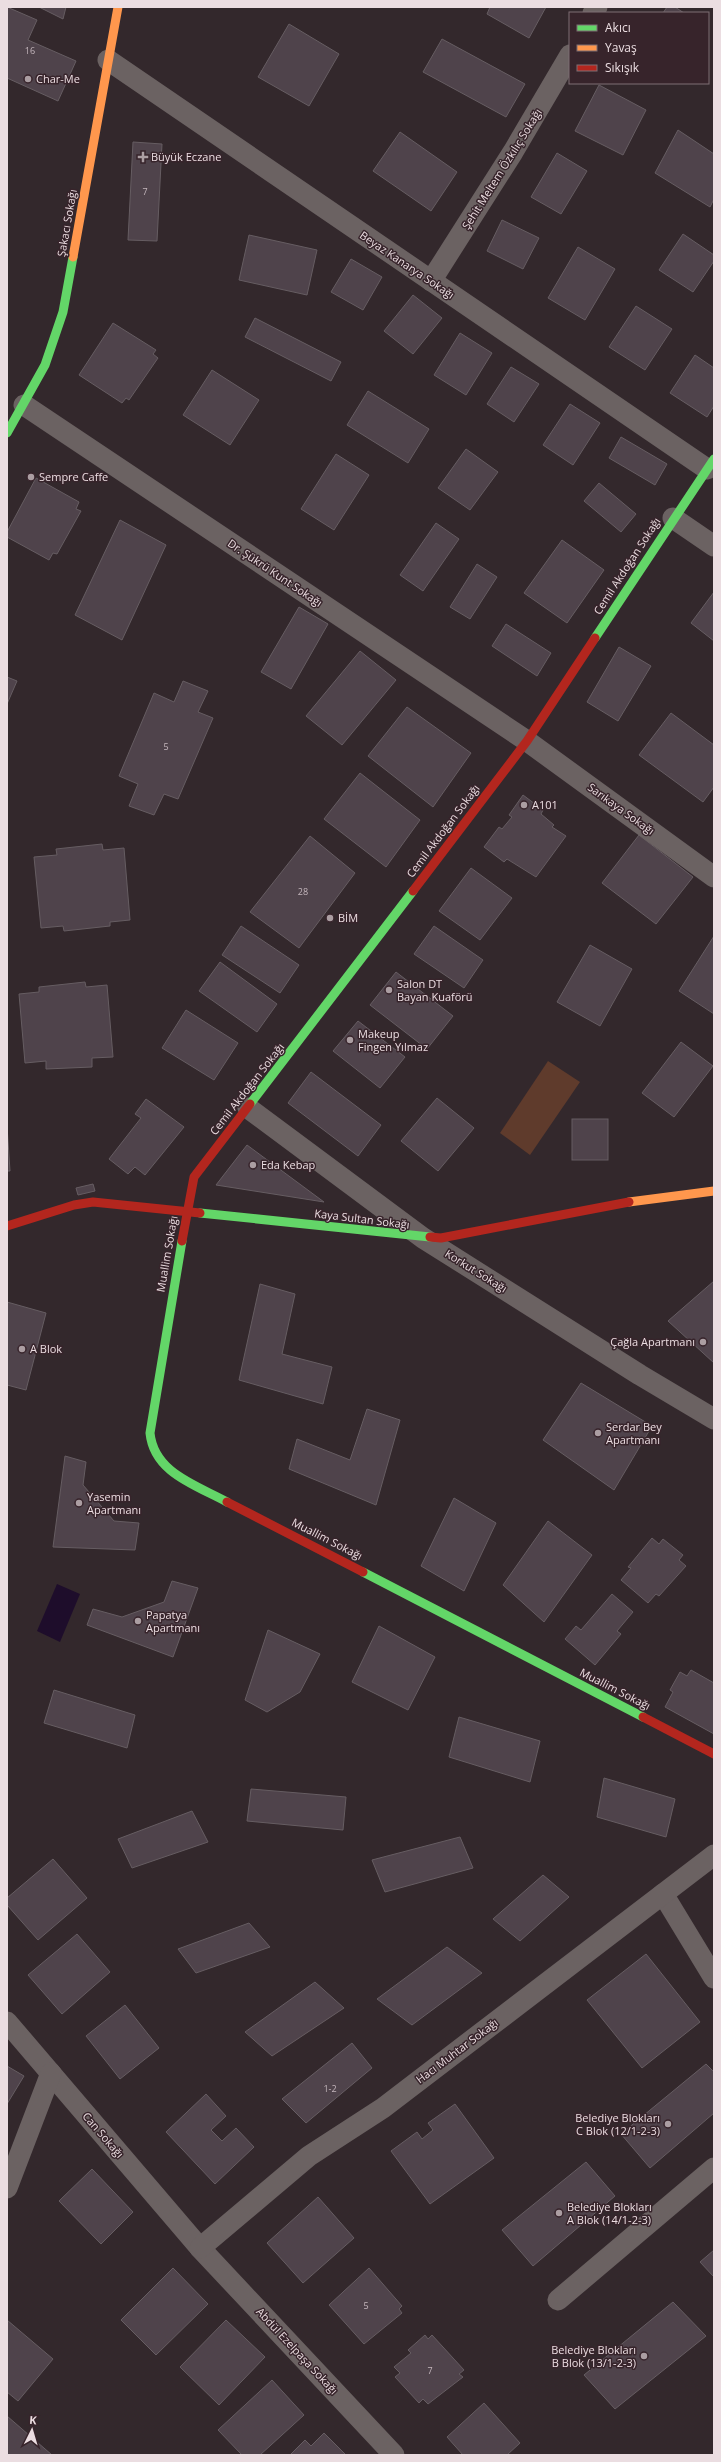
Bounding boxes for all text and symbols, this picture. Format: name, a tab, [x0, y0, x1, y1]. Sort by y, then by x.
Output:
legend	[569, 12, 709, 84]
text: Akıcı	[605, 19, 631, 36]
text: Yavaş	[605, 39, 637, 56]
house number: 16	[25, 44, 35, 57]
text: Sıkışık	[605, 59, 640, 76]
place label: Char-Me	[36, 71, 80, 86]
marker: Char-Me	[23, 74, 33, 84]
street label: Şehit Meltem Özkılıç Sokağı	[458, 106, 545, 232]
place label: Büyük Eczane	[151, 149, 221, 164]
marker: Büyük Eczane	[138, 152, 148, 162]
house number: 7	[142, 185, 148, 198]
street label: Şakacı Sokağı	[53, 188, 80, 258]
street label: Beyaz Kanarya Sokağı	[357, 227, 457, 302]
place label: Sempre Caffe	[39, 469, 108, 484]
marker: Sempre Caffe	[26, 472, 36, 482]
street label: Cemil Akdoğan Sokağı	[590, 514, 664, 617]
street label: Dr. Şükrü Kunt Sokağı	[225, 535, 326, 610]
house number: 5	[163, 740, 169, 753]
street label: Sarıkaya Sokağı	[585, 779, 658, 838]
street label: Cemil Akdoğan Sokağı	[403, 781, 483, 880]
place label: A101	[532, 797, 558, 812]
marker: A101	[519, 800, 529, 810]
house number: 28	[298, 885, 308, 898]
place label: BİM	[338, 910, 358, 925]
marker: BİM	[325, 913, 335, 923]
place label: Salon DT Bayan Kuaförü	[397, 976, 473, 1004]
marker: Salon DT Bayan Kuaförü	[384, 985, 394, 995]
place label: Makeup Fingen Yılmaz	[358, 1026, 428, 1054]
marker: Makeup Fingen Yılmaz	[345, 1035, 355, 1045]
street label: Cemil Akdoğan Sokağı	[206, 1040, 287, 1138]
place label: Eda Kebap	[261, 1157, 316, 1172]
marker: Eda Kebap	[248, 1160, 258, 1170]
street label: Kaya Sultan Sokağı	[314, 1205, 411, 1232]
street label: Muallim Sokağı	[152, 1214, 181, 1293]
street label: Korkut Sokağı	[442, 1246, 510, 1296]
place label: Çağla Apartmanı	[610, 1334, 695, 1349]
marker: Çağla Apartmanı	[698, 1337, 708, 1347]
place label: A Blok	[30, 1341, 62, 1356]
marker: A Blok	[17, 1344, 27, 1354]
place label: Serdar Bey Apartmanı	[606, 1419, 662, 1447]
marker: Serdar Bey Apartmanı	[593, 1428, 603, 1438]
place label: Yasemin Apartmanı	[87, 1489, 141, 1517]
marker: Yasemin Apartmanı	[74, 1498, 84, 1508]
street label: Muallim Sokağı	[289, 1514, 365, 1563]
place label: Papatya Apartmanı	[146, 1607, 200, 1635]
marker: Papatya Apartmanı	[133, 1616, 143, 1626]
street label: Muallim Sokağı	[577, 1664, 653, 1713]
street label: Hacı Muhtar Sokağı	[413, 2015, 501, 2086]
house number: 1-2	[323, 2082, 337, 2095]
street label: Can Sokağı	[79, 2109, 127, 2161]
place label: Belediye Blokları C Blok (12/1-2-3)	[575, 2110, 660, 2138]
marker: Belediye Blokları C Blok (12/1-2-3)	[663, 2119, 673, 2129]
place label: Belediye Blokları A Blok (14/1-2-3)	[567, 2199, 652, 2227]
marker: Belediye Blokları A Blok (14/1-2-3)	[554, 2208, 564, 2218]
house number: 5	[363, 2299, 369, 2312]
street label: Abdül Ezelpaşa Sokağı	[253, 2304, 342, 2397]
place label: Belediye Blokları B Blok (13/1-2-3)	[551, 2342, 636, 2370]
marker: Belediye Blokları B Blok (13/1-2-3)	[639, 2351, 649, 2361]
house number: 7	[427, 2364, 433, 2377]
north arrow	[12, 2410, 52, 2450]
text: K	[29, 2412, 38, 2427]

